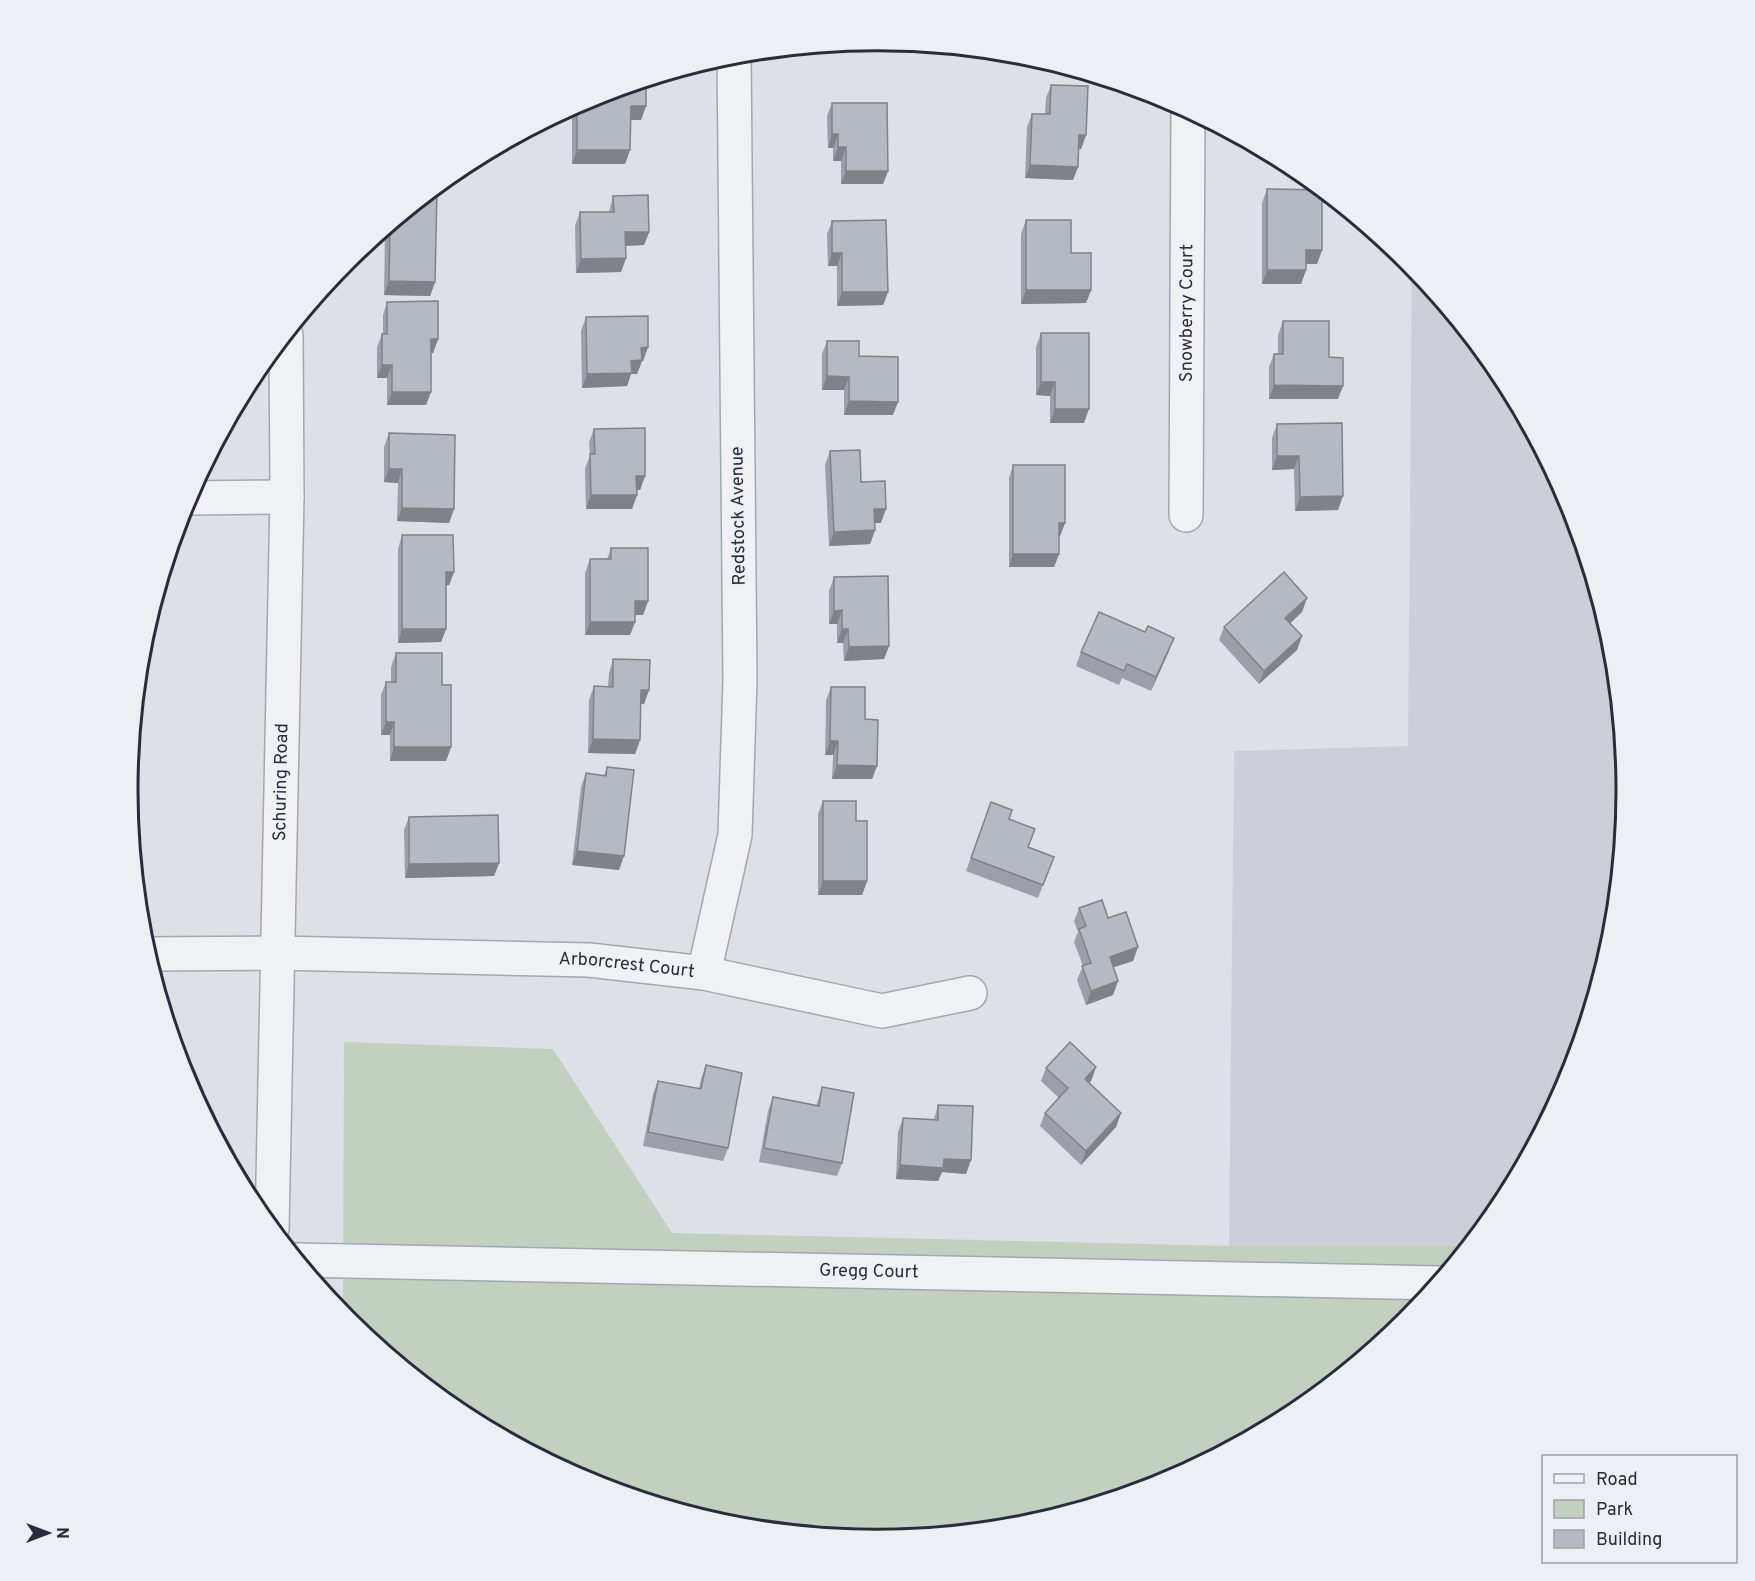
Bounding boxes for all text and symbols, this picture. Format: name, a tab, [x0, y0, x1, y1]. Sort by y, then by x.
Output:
street label: Snowberry Court	[1175, 244, 1199, 382]
street label: Redstock Avenue	[726, 446, 752, 586]
street label: Schuring Road	[268, 723, 294, 841]
street label: Arborcrest Court	[558, 948, 696, 983]
street label: Gregg Court	[819, 1259, 919, 1284]
legend	[1542, 1455, 1737, 1563]
text: Road	[1596, 1469, 1638, 1492]
text: Park	[1596, 1499, 1633, 1522]
north arrow	[18, 1503, 78, 1563]
text: N	[51, 1527, 71, 1539]
text: Building	[1596, 1529, 1662, 1552]

